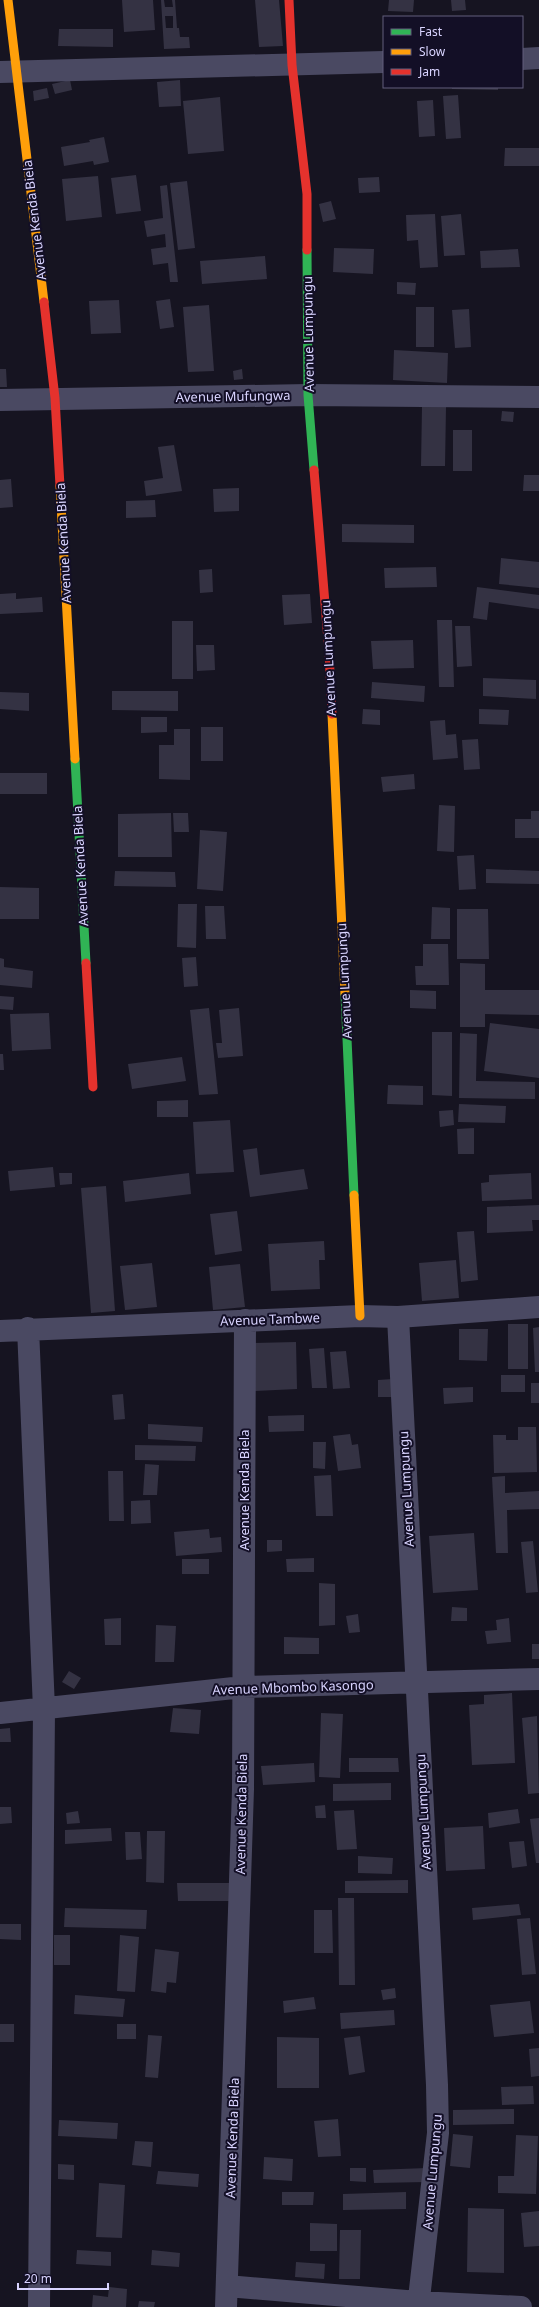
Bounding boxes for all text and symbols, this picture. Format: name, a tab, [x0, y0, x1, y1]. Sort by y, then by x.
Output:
legend	[383, 16, 523, 88]
text: Fast	[419, 23, 443, 40]
text: Slow	[419, 43, 446, 60]
text: Jam	[418, 63, 440, 80]
street label: Avenue Kenda Biela	[18, 159, 50, 281]
street label: Avenue Lumpungu	[298, 276, 318, 392]
street label: Avenue Mufungwa	[175, 386, 291, 406]
street label: Avenue Kenda Biela	[51, 482, 75, 604]
street label: Avenue Lumpungu	[316, 600, 340, 716]
street label: Avenue Kenda Biela	[68, 805, 92, 927]
street label: Avenue Lumpungu	[332, 923, 356, 1039]
street label: Avenue Tambwe	[220, 1308, 320, 1330]
street label: Avenue Kenda Biela	[235, 1430, 253, 1550]
street label: Avenue Lumpungu	[394, 1431, 418, 1547]
street label: Avenue Mbombo Kasongo	[212, 1675, 374, 1699]
street label: Avenue Kenda Biela	[231, 1753, 251, 1875]
street label: Avenue Lumpungu	[411, 1754, 435, 1870]
street label: Avenue Kenda Biela	[221, 2077, 243, 2199]
street label: Avenue Lumpungu	[418, 2113, 446, 2231]
scale bar	[18, 2265, 108, 2291]
text: 20 m	[24, 2270, 52, 2287]

